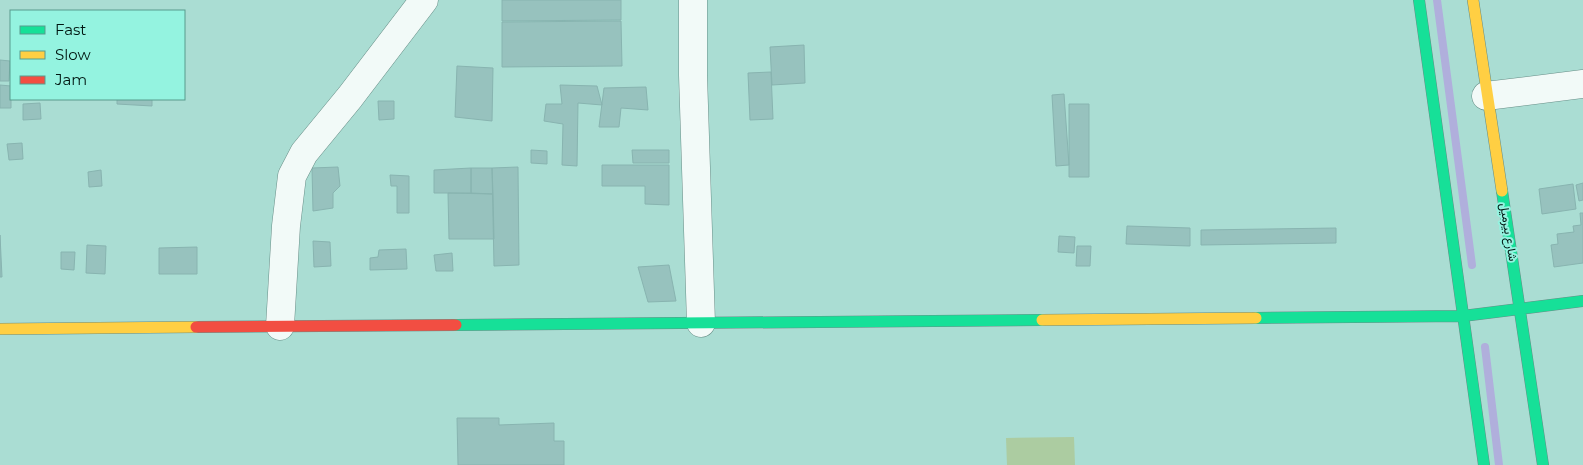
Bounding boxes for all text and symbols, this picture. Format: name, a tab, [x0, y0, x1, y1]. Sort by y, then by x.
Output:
legend	[10, 10, 185, 100]
text: Fast	[55, 20, 86, 39]
text: Slow	[55, 45, 91, 64]
text: Jam	[54, 70, 87, 89]
street label: شارع بيرميل	[1495, 202, 1521, 262]

